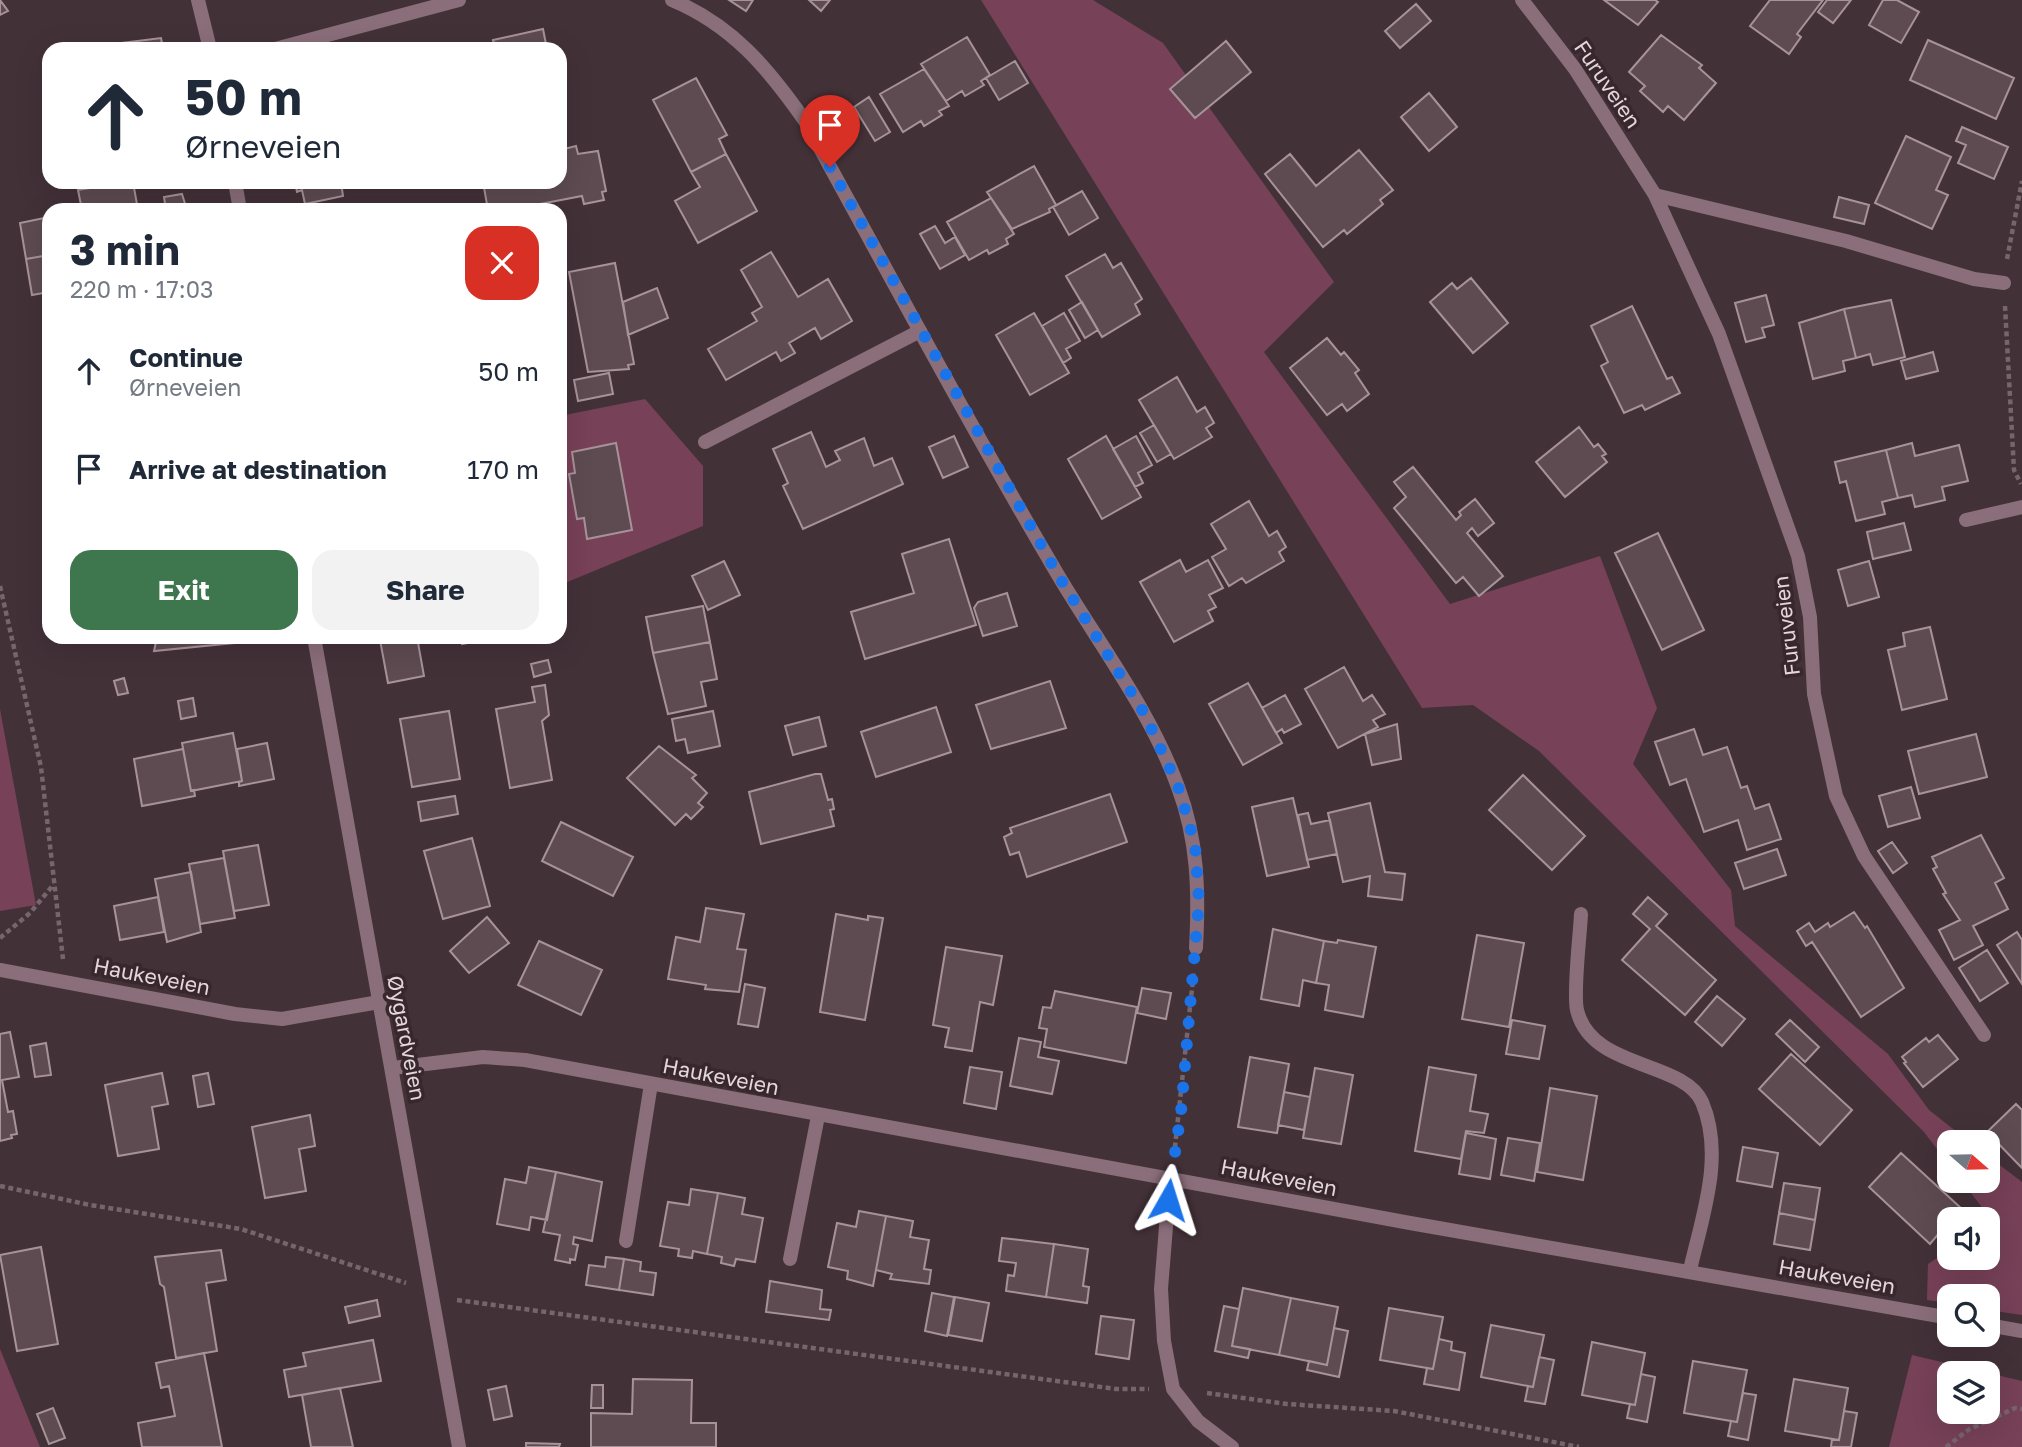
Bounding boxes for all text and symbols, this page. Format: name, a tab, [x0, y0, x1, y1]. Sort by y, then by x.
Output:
street label: Furuveien	[1569, 35, 1647, 133]
text: 50 m	[185, 67, 302, 126]
icon: ahead	[70, 70, 161, 161]
pin	[800, 95, 860, 167]
icon: arrive	[811, 106, 849, 144]
text: Ørneveien	[185, 127, 341, 165]
text: 3 min	[70, 224, 180, 274]
button: close	[465, 226, 539, 300]
text: 220 m · 17:03	[70, 275, 213, 303]
text: Continue	[129, 342, 243, 373]
icon: ahead	[70, 352, 108, 390]
text: 50 m	[478, 356, 539, 387]
text: Ørneveien	[129, 373, 241, 401]
icon: arrive	[70, 450, 108, 488]
text: Arrive at destination	[129, 454, 387, 485]
text: 170 m	[467, 454, 539, 485]
button: Exit	[70, 550, 298, 630]
button: Share	[312, 550, 539, 630]
street label: Furuveien	[1767, 575, 1805, 677]
street label: Haukeveien	[92, 952, 212, 1000]
street label: Øygardveien	[382, 973, 432, 1103]
street label: Haukeveien	[661, 1052, 781, 1100]
north arrow	[1937, 1130, 2000, 1194]
map controls	[1937, 1130, 2000, 1424]
street label: Haukeveien	[1219, 1153, 1339, 1201]
position arrow	[1131, 1163, 1205, 1237]
button: sound	[1937, 1207, 2000, 1270]
street label: Haukeveien	[1777, 1253, 1897, 1299]
button: search	[1937, 1284, 2000, 1347]
button: layers	[1937, 1361, 2000, 1424]

